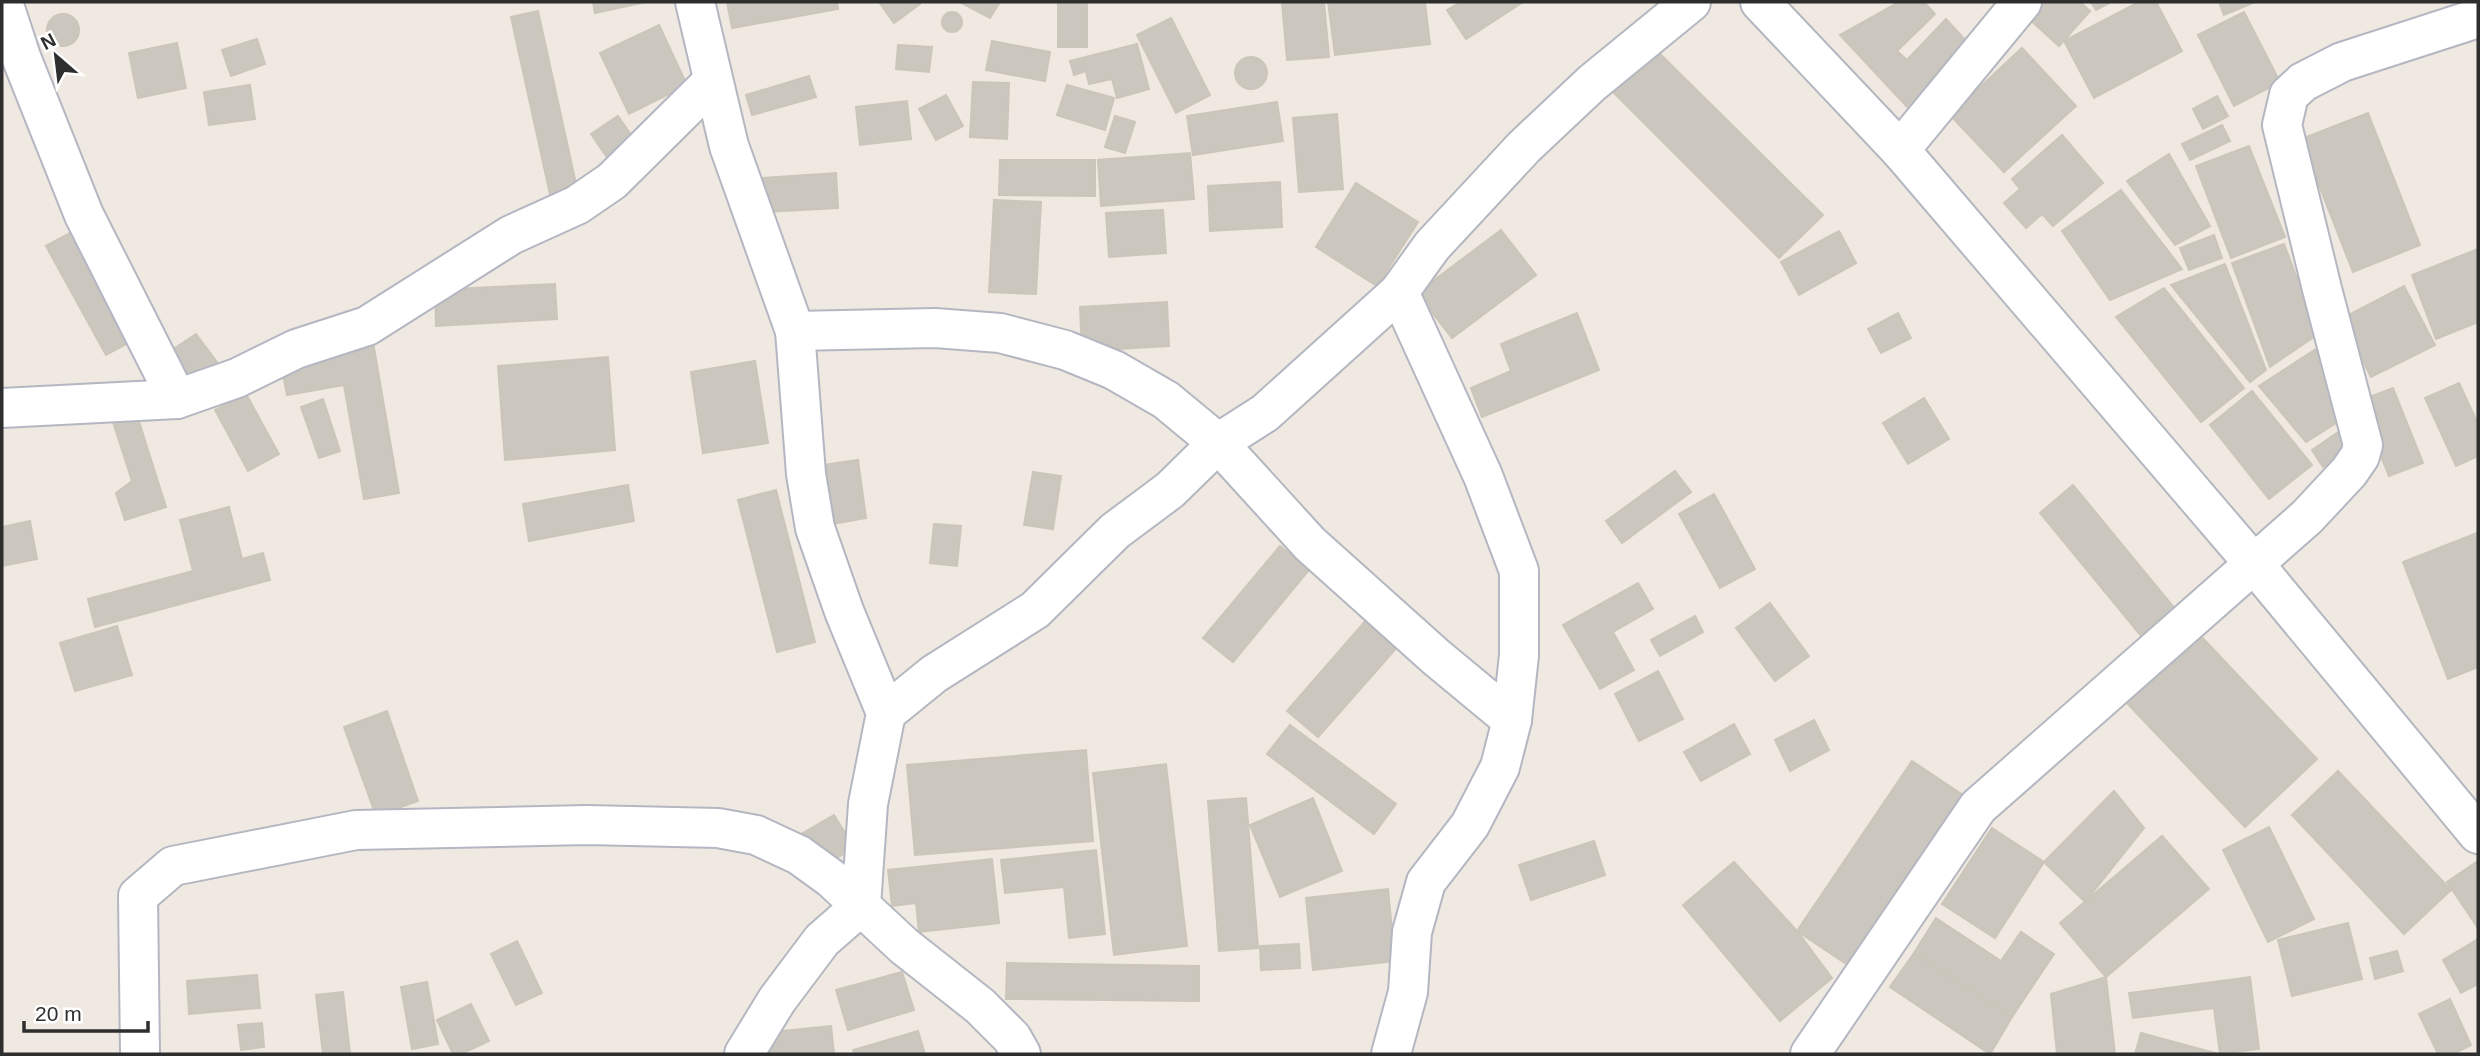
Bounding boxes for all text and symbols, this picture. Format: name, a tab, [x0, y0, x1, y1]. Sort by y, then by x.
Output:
north arrow	[21, 21, 91, 91]
text: N	[37, 29, 59, 54]
scale bar	[24, 990, 149, 1034]
text: 20 m	[35, 1002, 82, 1025]

